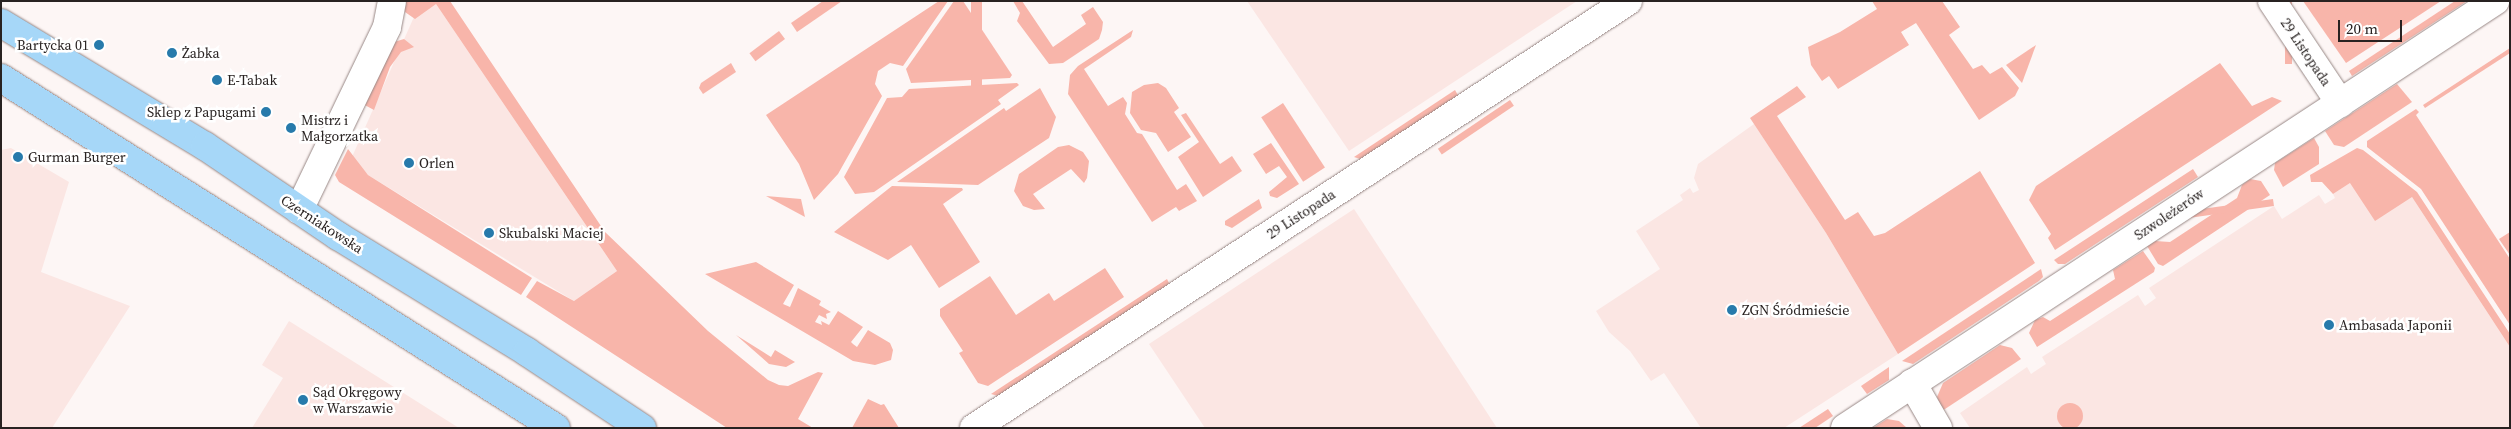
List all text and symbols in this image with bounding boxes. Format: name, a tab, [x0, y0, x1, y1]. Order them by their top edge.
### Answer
scale bar	[2341, 10, 2405, 42]
street label: 29 Listopada	[2277, 15, 2335, 89]
text: 20 m	[2346, 18, 2378, 39]
place label: Bartycka 01	[17, 37, 89, 53]
marker: Bartycka 01	[93, 39, 105, 51]
place label: Żabka	[182, 45, 220, 61]
marker: Żabka	[166, 47, 178, 59]
place label: E-Tabak	[227, 72, 277, 88]
marker: E-Tabak	[211, 74, 223, 86]
place label: Sklep z Papugami	[147, 104, 256, 120]
marker: Sklep z Papugami	[260, 106, 272, 118]
place label: Mistrz i Małgorzatka	[301, 112, 378, 144]
marker: Mistrz i Małgorzatka	[285, 122, 297, 134]
place label: Gurman Burger	[28, 149, 126, 165]
marker: Gurman Burger	[12, 151, 24, 163]
place label: Orlen	[419, 155, 454, 171]
marker: Orlen	[403, 157, 415, 169]
street label: Szwoleżerów	[2131, 185, 2207, 243]
street label: 29 Listopada	[1264, 186, 1338, 242]
street label: Czerniakowska	[278, 191, 366, 257]
place label: Skubalski Maciej	[499, 225, 604, 241]
marker: Skubalski Maciej	[483, 227, 495, 239]
place label: ZGN Śródmieście	[1742, 302, 1849, 318]
marker: ZGN Śródmieście	[1726, 304, 1738, 316]
place label: Ambasada Japonii	[2339, 317, 2452, 333]
marker: Ambasada Japonii	[2323, 319, 2335, 331]
place label: Sąd Okręgowy w Warszawie	[313, 384, 402, 417]
marker: Sąd Okręgowy w Warszawie	[297, 394, 309, 406]

